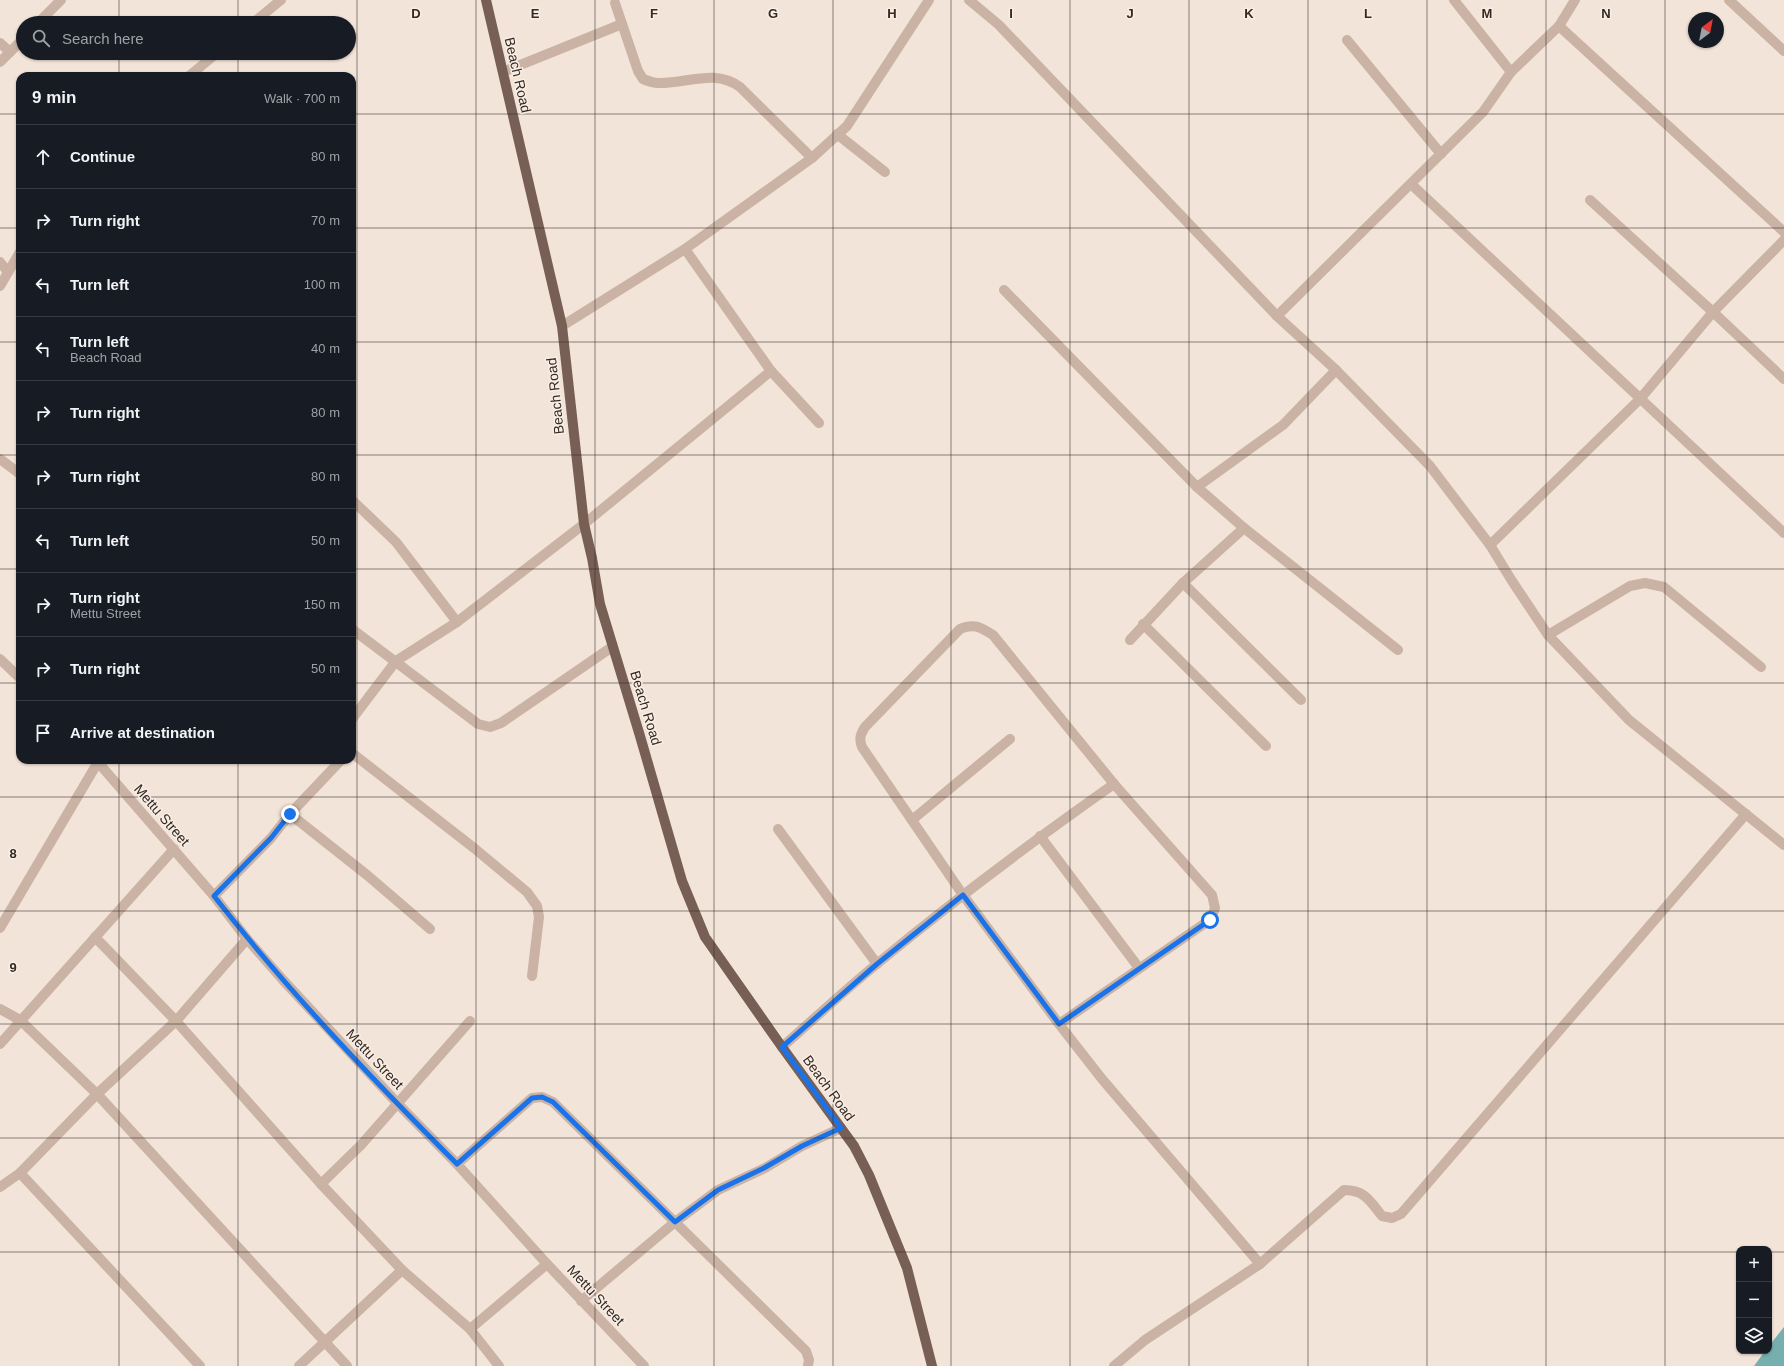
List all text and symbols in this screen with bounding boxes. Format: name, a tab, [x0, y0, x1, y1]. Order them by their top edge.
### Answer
text: D	[411, 6, 421, 21]
text: E	[531, 6, 540, 21]
text: F	[650, 6, 658, 21]
text: G	[768, 6, 778, 21]
text: H	[887, 6, 897, 21]
text: I	[1009, 6, 1013, 21]
text: J	[1126, 6, 1134, 21]
text: K	[1244, 6, 1254, 21]
text: L	[1364, 6, 1372, 21]
text: M	[1482, 6, 1492, 21]
text: N	[1601, 6, 1611, 21]
north arrow	[1688, 12, 1724, 48]
search box	[16, 16, 356, 60]
icon: search	[30, 27, 52, 49]
text: Search here	[62, 30, 144, 47]
street label: Beach Road	[502, 36, 534, 114]
text: 9 min	[32, 88, 76, 107]
text: Walk · 700 m	[264, 91, 340, 106]
icon: ahead	[32, 146, 54, 168]
text: Continue	[70, 148, 135, 165]
text: 80 m	[311, 149, 340, 164]
icon: right	[32, 210, 54, 232]
text: Turn right	[70, 212, 140, 229]
text: 70 m	[311, 213, 340, 228]
icon: left	[32, 274, 54, 296]
text: Turn left	[70, 276, 129, 293]
text: 100 m	[304, 277, 340, 292]
text: Turn left	[70, 333, 129, 350]
icon: left	[32, 338, 54, 360]
text: 40 m	[311, 341, 340, 356]
text: Beach Road	[70, 350, 142, 365]
street label: Beach Road	[543, 357, 567, 435]
icon: right	[32, 402, 54, 424]
text: Turn right	[70, 404, 140, 421]
text: 80 m	[311, 405, 340, 420]
icon: right	[32, 466, 54, 488]
text: Turn right	[70, 468, 140, 485]
text: 80 m	[311, 469, 340, 484]
icon: left	[32, 530, 54, 552]
text: Turn left	[70, 532, 129, 549]
text: 50 m	[311, 533, 340, 548]
text: Turn right	[70, 589, 140, 606]
icon: right	[32, 594, 54, 616]
text: 150 m	[304, 597, 340, 612]
text: Mettu Street	[70, 606, 141, 621]
icon: right	[32, 658, 54, 680]
text: Turn right	[70, 660, 140, 677]
text: 50 m	[311, 661, 340, 676]
street label: Beach Road	[627, 669, 665, 747]
icon: arrive	[32, 722, 54, 744]
text: Arrive at destination	[70, 724, 215, 741]
street label: Mettu Street	[131, 781, 193, 849]
route end	[281, 805, 299, 823]
text: 8	[9, 846, 17, 861]
route start	[1201, 911, 1219, 929]
text: 9	[9, 960, 17, 975]
street label: Mettu Street	[343, 1026, 407, 1092]
street label: Beach Road	[800, 1052, 858, 1124]
map controls	[1736, 1246, 1772, 1354]
button: +	[1736, 1246, 1772, 1282]
street label: Mettu Street	[564, 1262, 628, 1328]
button: −	[1736, 1282, 1772, 1318]
button: layers	[1736, 1318, 1772, 1354]

